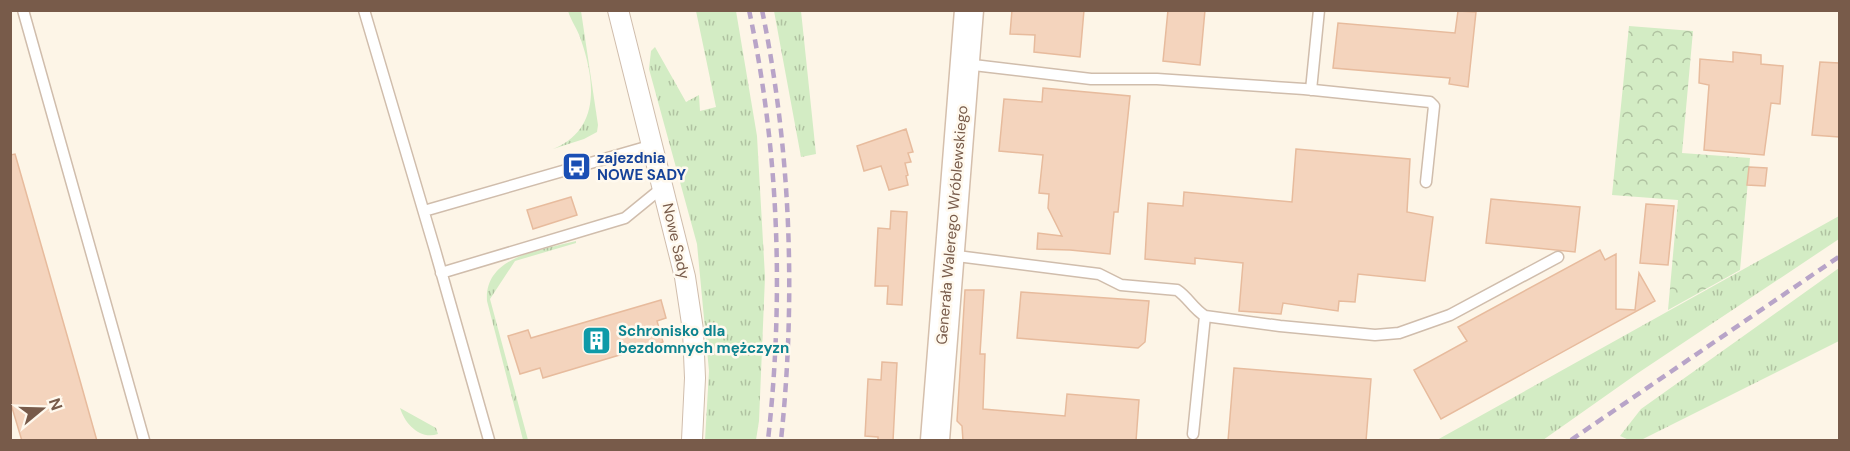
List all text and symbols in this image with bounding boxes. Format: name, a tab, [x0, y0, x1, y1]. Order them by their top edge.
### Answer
street label: Generała Walerego Wróblewskiego	[932, 104, 972, 345]
place label: zajezdnia NOWE SADY	[597, 148, 686, 185]
bus stop icon: zajezdnia NOWE SADY	[560, 151, 592, 183]
street label: Nowe Sady	[658, 201, 695, 282]
place label: Schronisko dla bezdomnych mężczyzn	[618, 321, 789, 358]
building icon: Schronisko dla bezdomnych mężczyzn	[581, 324, 613, 356]
north arrow	[12, 379, 72, 439]
text: N	[44, 395, 68, 413]

